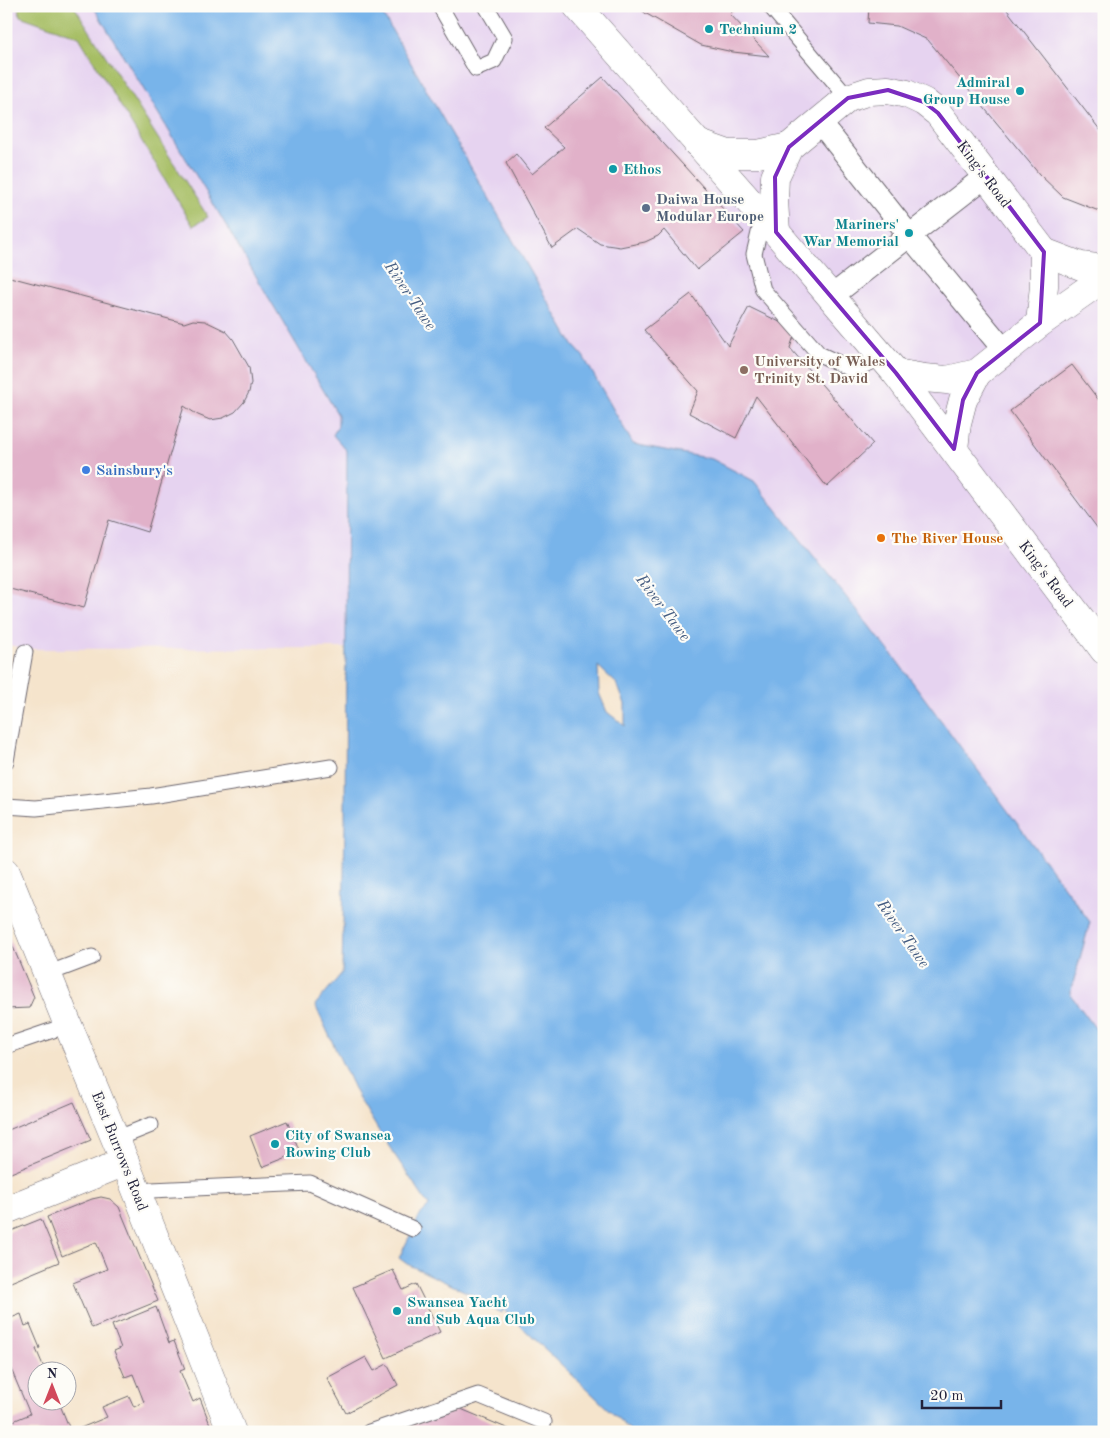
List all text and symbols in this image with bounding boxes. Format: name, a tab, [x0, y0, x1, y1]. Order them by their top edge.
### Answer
marker: Technium 2	[703, 23, 715, 35]
place label: Technium 2	[719, 23, 797, 38]
place label: Admiral Group House	[923, 76, 1010, 108]
marker: Admiral Group House	[1014, 85, 1026, 97]
street label: King's Road	[953, 139, 1013, 211]
marker: Ethos	[607, 163, 619, 175]
place label: Ethos	[623, 163, 661, 178]
place label: Daiwa House Modular Europe	[656, 193, 764, 225]
marker: Daiwa House Modular Europe	[640, 202, 652, 214]
place label: Mariners' War Memorial	[803, 218, 899, 250]
marker: Mariners' War Memorial	[903, 227, 915, 239]
water label: River Tawe	[380, 258, 438, 334]
place label: University of Wales Trinity St. David	[754, 355, 885, 387]
marker: University of Wales Trinity St. David	[738, 364, 750, 376]
marker: Sainsbury's	[80, 464, 92, 476]
place label: Sainsbury's	[96, 464, 173, 479]
marker: The River House	[875, 532, 887, 544]
place label: The River House	[891, 532, 1003, 547]
street label: King's Road	[1015, 539, 1075, 611]
water label: River Tawe	[632, 571, 693, 645]
water label: River Tawe	[873, 896, 932, 971]
street label: East Burrows Road	[88, 1090, 149, 1214]
place label: City of Swansea Rowing Club	[285, 1129, 392, 1161]
marker: City of Swansea Rowing Club	[269, 1138, 281, 1150]
place label: Swansea Yacht and Sub Aqua Club	[407, 1296, 535, 1328]
marker: Swansea Yacht and Sub Aqua Club	[391, 1305, 403, 1317]
north arrow	[28, 1360, 78, 1410]
text: N	[47, 1367, 58, 1381]
scale bar	[922, 1378, 1001, 1410]
text: 20 m	[930, 1389, 964, 1404]

